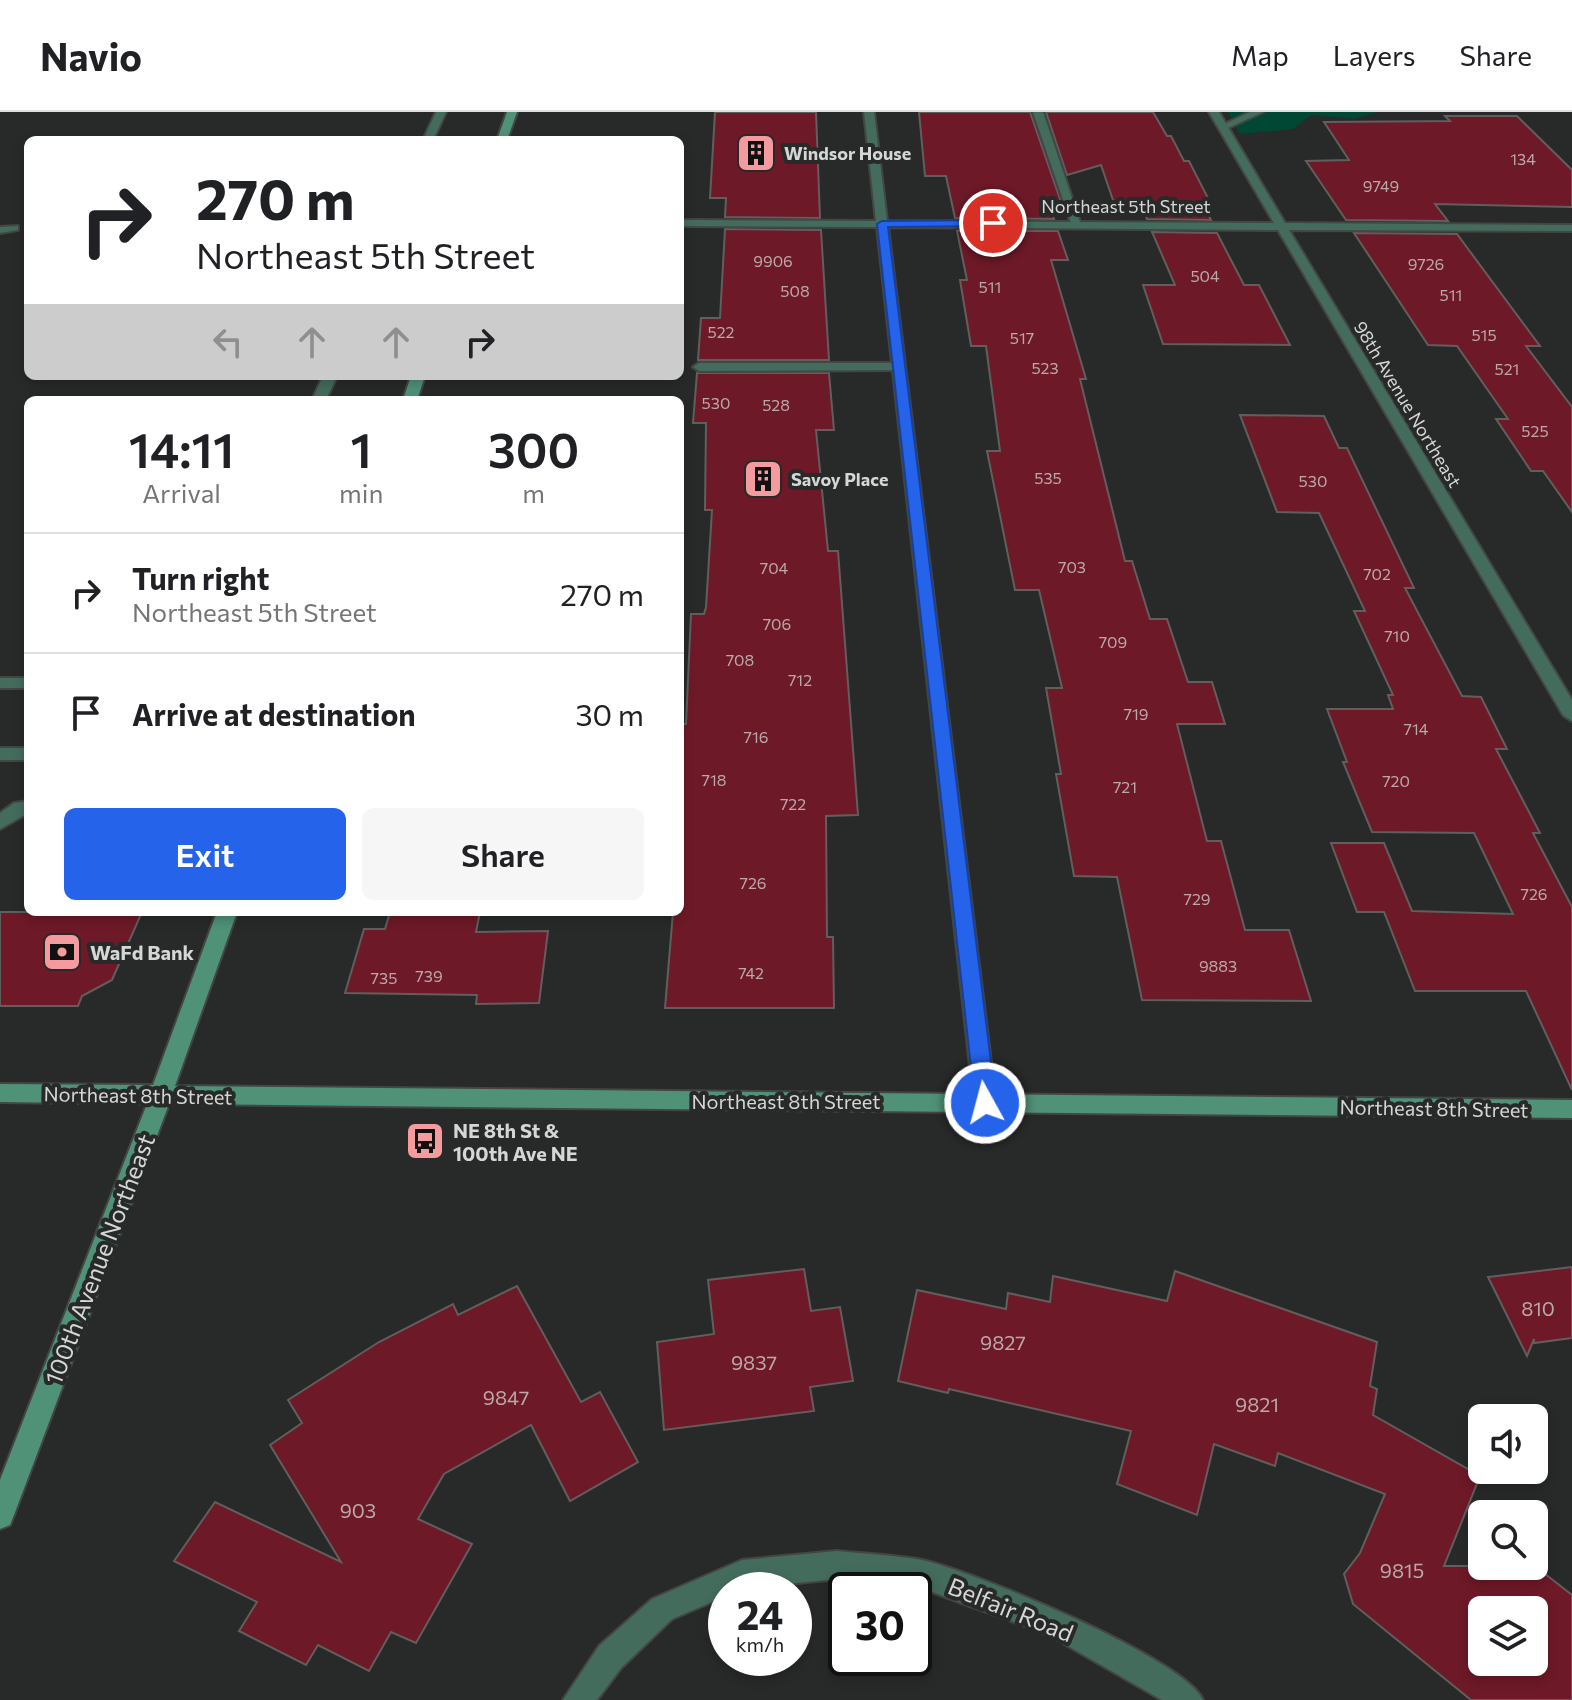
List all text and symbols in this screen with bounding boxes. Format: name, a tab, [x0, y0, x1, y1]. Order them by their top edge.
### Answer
text: Navio	[40, 32, 142, 79]
text: Map	[1231, 38, 1289, 72]
text: Layers	[1333, 38, 1415, 72]
text: Share	[1459, 38, 1532, 72]
building icon: Windsor House	[735, 132, 777, 174]
place label: Windsor House	[784, 142, 911, 164]
house number: 134	[1510, 149, 1536, 168]
text: 270 m	[196, 163, 355, 232]
icon: right	[64, 168, 168, 272]
house number: 9749	[1363, 176, 1399, 195]
pin	[959, 189, 1027, 257]
street label: Northeast 5th Street	[1041, 195, 1211, 217]
icon: arrive	[971, 201, 1015, 245]
text: Northeast 5th Street	[196, 232, 535, 276]
house number: 9906	[753, 251, 793, 270]
house number: 9726	[1408, 254, 1444, 273]
house number: 504	[1190, 266, 1220, 285]
house number: 511	[979, 277, 1001, 296]
house number: 508	[780, 281, 810, 300]
house number: 511	[1440, 285, 1462, 304]
street label: 98th Avenue Northeast	[1350, 317, 1466, 491]
icon: left	[206, 320, 250, 364]
icon: ahead	[290, 320, 334, 364]
icon: ahead	[374, 320, 418, 364]
icon: right	[458, 320, 502, 364]
house number: 522	[708, 322, 735, 341]
house number: 515	[1471, 325, 1497, 344]
house number: 517	[1010, 328, 1034, 347]
house number: 523	[1031, 358, 1059, 377]
house number: 521	[1495, 359, 1519, 378]
house number: 530	[702, 393, 730, 412]
house number: 528	[762, 395, 790, 414]
text: 14:11	[129, 419, 234, 478]
text: 1	[350, 419, 372, 478]
text: 300	[488, 419, 579, 478]
house number: 525	[1521, 421, 1549, 440]
building icon: Savoy Place	[742, 458, 784, 500]
place label: Savoy Place	[791, 468, 888, 490]
house number: 535	[1034, 468, 1062, 487]
house number: 530	[1299, 471, 1327, 490]
text: Arrival	[142, 477, 221, 508]
text: min	[339, 477, 383, 508]
text: m	[522, 477, 545, 508]
house number: 703	[1058, 557, 1086, 576]
house number: 704	[760, 558, 789, 577]
text: Turn right	[132, 559, 269, 596]
house number: 702	[1363, 564, 1391, 583]
icon: right	[64, 571, 108, 615]
text: 270 m	[560, 575, 644, 612]
text: Northeast 5th Street	[132, 596, 377, 627]
house number: 706	[763, 614, 791, 633]
house number: 710	[1384, 626, 1410, 645]
house number: 709	[1099, 632, 1127, 651]
house number: 708	[726, 650, 754, 669]
house number: 712	[788, 670, 812, 689]
icon: arrive	[64, 691, 108, 735]
text: Arrive at destination	[132, 695, 416, 732]
text: 30 m	[575, 695, 644, 732]
house number: 719	[1124, 704, 1149, 723]
house number: 714	[1404, 719, 1429, 738]
house number: 716	[744, 727, 769, 746]
house number: 718	[702, 770, 727, 789]
house number: 720	[1382, 771, 1410, 790]
house number: 721	[1113, 777, 1137, 796]
house number: 722	[780, 794, 806, 813]
button: Exit	[64, 808, 346, 900]
button: Share	[362, 808, 644, 900]
house number: 726	[740, 873, 767, 892]
house number: 726	[1521, 884, 1548, 903]
house number: 729	[1184, 889, 1211, 908]
bank icon: WaFd Bank	[41, 931, 83, 973]
place label: WaFd Bank	[90, 940, 195, 964]
house number: 9883	[1199, 956, 1237, 975]
house number: 742	[738, 963, 764, 982]
house number: 739	[415, 966, 443, 985]
house number: 735	[371, 968, 397, 987]
position arrow	[943, 1061, 1027, 1145]
street label: Northeast 8th Street	[43, 1081, 233, 1109]
street label: Northeast 8th Street	[692, 1089, 880, 1113]
street label: Northeast 8th Street	[1339, 1094, 1529, 1122]
place label: NE 8th St & 100th Ave NE	[453, 1118, 578, 1165]
bus stop icon: NE 8th St & 100th Ave NE	[404, 1120, 446, 1162]
street label: 100th Avenue Northeast	[38, 1130, 160, 1388]
house number: 810	[1521, 1296, 1555, 1320]
house number: 9827	[980, 1330, 1026, 1354]
house number: 9837	[731, 1350, 777, 1374]
house number: 9847	[483, 1385, 529, 1409]
house number: 9821	[1235, 1392, 1279, 1416]
map controls	[1468, 1404, 1548, 1676]
button: sound	[1468, 1404, 1548, 1484]
house number: 903	[340, 1498, 376, 1522]
button: search	[1468, 1500, 1548, 1580]
house number: 9815	[1380, 1558, 1424, 1582]
street label: Belfair Road	[944, 1571, 1078, 1647]
speed limit sign: 30	[828, 1572, 932, 1676]
text: 24	[737, 1589, 783, 1638]
button: layers	[1468, 1596, 1548, 1676]
text: km/h	[736, 1632, 784, 1656]

